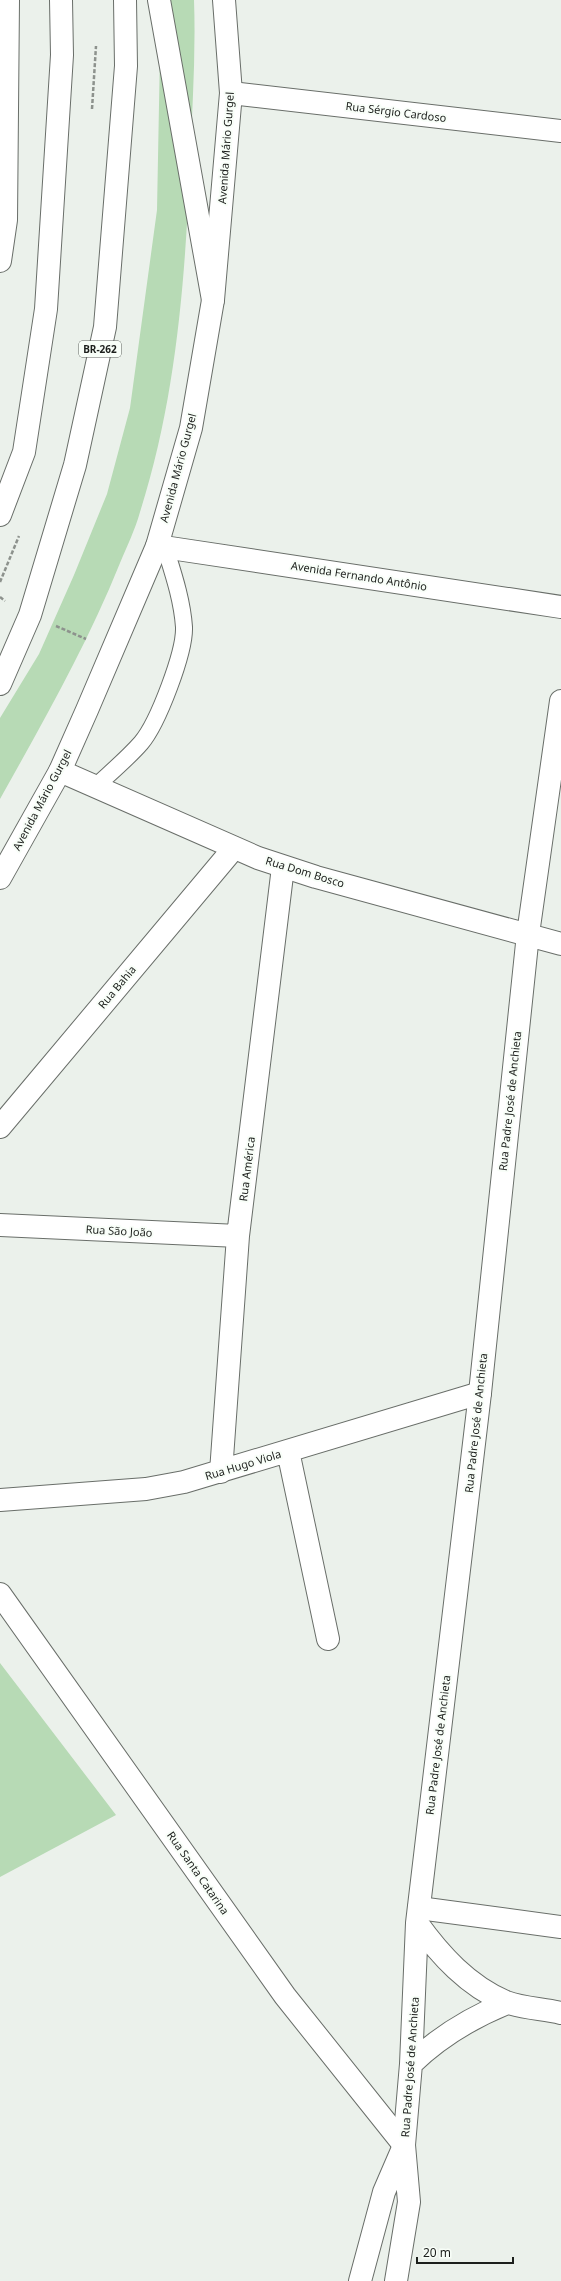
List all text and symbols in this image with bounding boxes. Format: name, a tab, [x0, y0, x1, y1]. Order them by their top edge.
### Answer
street label: Avenida Mário Gurgel	[214, 91, 237, 205]
street label: Rua Sérgio Cardoso	[345, 98, 448, 125]
road number: BR-262	[79, 341, 121, 357]
street label: Avenida Mário Gurgel	[156, 412, 199, 524]
street label: Avenida Fernando Antônio	[290, 557, 428, 594]
street label: Avenida Mário Gurgel	[9, 747, 75, 853]
street label: Rua Dom Bosco	[264, 852, 347, 891]
street label: Rua Bahia	[94, 962, 139, 1011]
street label: Rua Padre José de Anchieta	[495, 1030, 524, 1172]
street label: Rua América	[235, 1136, 258, 1202]
street label: Rua São João	[85, 1221, 153, 1240]
street label: Rua Padre José de Anchieta	[461, 1352, 490, 1494]
street label: Rua Hugo Viola	[203, 1446, 283, 1483]
street label: Rua Padre José de Anchieta	[421, 1674, 454, 1816]
street label: Rua Santa Catarina	[164, 1828, 233, 1917]
street label: Rua Padre José de Anchieta	[397, 1996, 422, 2138]
scale bar	[417, 2239, 513, 2265]
text: 20 m	[423, 2244, 451, 2261]

